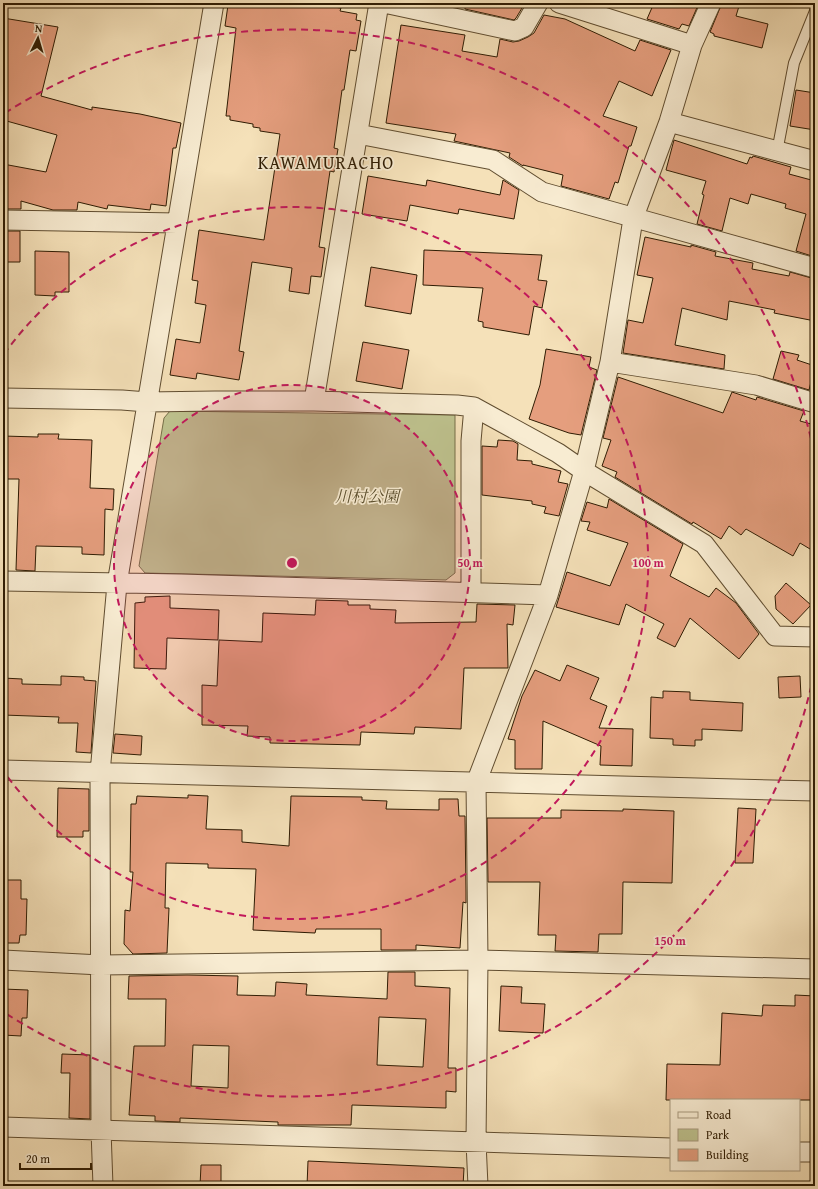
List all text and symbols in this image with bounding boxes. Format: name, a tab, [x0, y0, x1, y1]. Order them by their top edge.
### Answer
north arrow	[18, 18, 58, 58]
text: N	[35, 20, 44, 36]
district label: KAWAMURACHO	[258, 149, 394, 176]
park label: 川村公園	[335, 484, 402, 508]
text: 50 m	[457, 554, 483, 571]
text: 100 m	[632, 554, 665, 571]
centre of rings	[285, 556, 299, 570]
text: 150 m	[654, 932, 687, 949]
legend	[670, 1099, 800, 1171]
text: Road	[706, 1106, 732, 1123]
text: Park	[706, 1126, 730, 1143]
scale bar	[20, 1145, 91, 1171]
text: Building	[706, 1146, 749, 1163]
text: 20 m	[26, 1150, 50, 1167]

